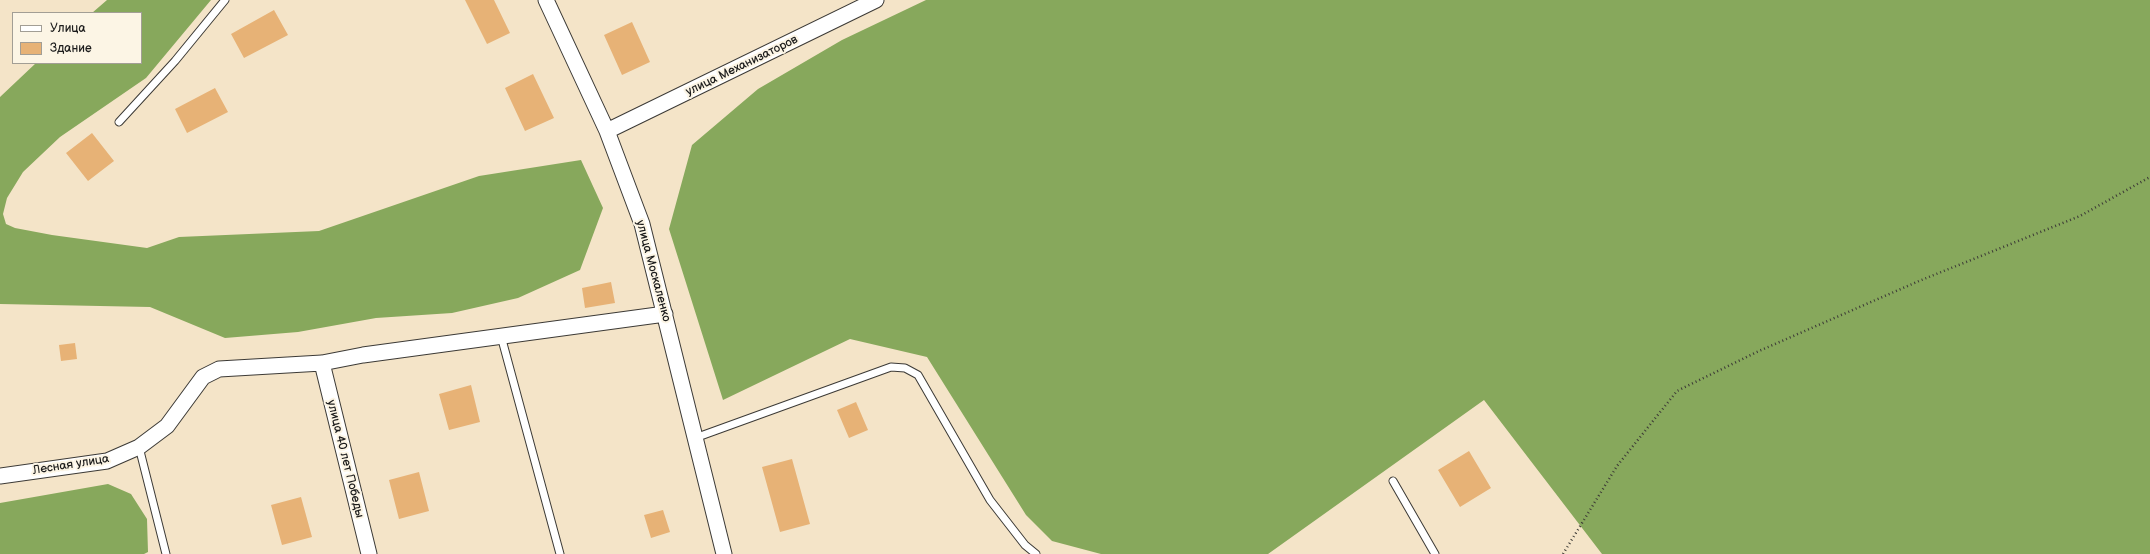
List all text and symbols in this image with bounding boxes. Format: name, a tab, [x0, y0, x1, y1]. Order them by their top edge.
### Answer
legend	[12, 12, 142, 64]
text: Улица	[50, 21, 86, 36]
street label: улица Механизаторов	[684, 33, 800, 99]
text: Здание	[50, 41, 92, 56]
street label: улица Москаленко	[633, 219, 673, 323]
street label: улица 40 лет Победы	[323, 399, 367, 519]
street label: Лесная улица	[32, 452, 110, 478]

